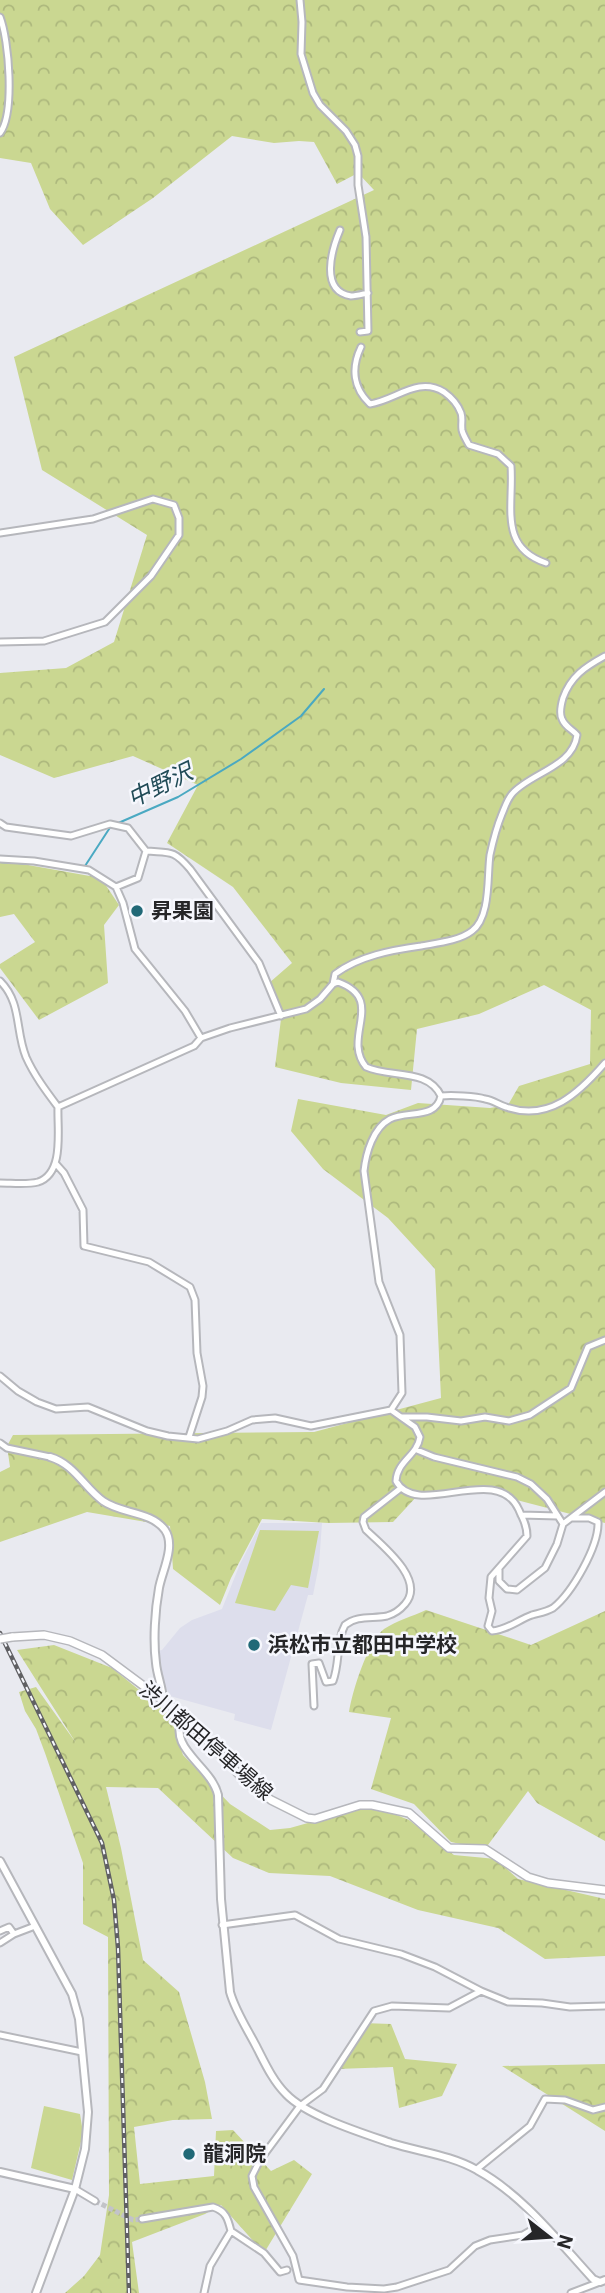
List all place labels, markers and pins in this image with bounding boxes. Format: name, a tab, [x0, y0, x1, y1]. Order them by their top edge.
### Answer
place label: 昇果園	[151, 899, 214, 923]
marker: 昇果園	[129, 903, 145, 919]
place label: 浜松市立都田中学校	[268, 1633, 457, 1657]
marker: 浜松市立都田中学校	[246, 1637, 262, 1653]
place label: 龍洞院	[203, 2142, 266, 2166]
marker: 龍洞院	[181, 2146, 197, 2162]

